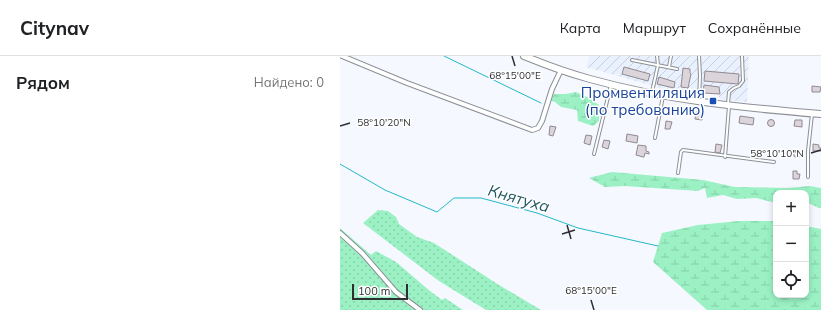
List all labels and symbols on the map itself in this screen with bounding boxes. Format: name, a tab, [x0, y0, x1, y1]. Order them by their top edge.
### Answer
text: 68°15'00"E	[489, 69, 541, 82]
place label: Промвентиляция (по требованию)	[581, 83, 705, 119]
marker: Промвентиляция (по требованию)	[708, 96, 718, 106]
text: 58°10'20"N	[357, 116, 411, 129]
text: 58°10'10"N	[750, 147, 804, 160]
water label: Княтуха	[486, 180, 552, 216]
scale bar	[352, 282, 408, 301]
text: 68°15'00"E	[565, 284, 617, 297]

